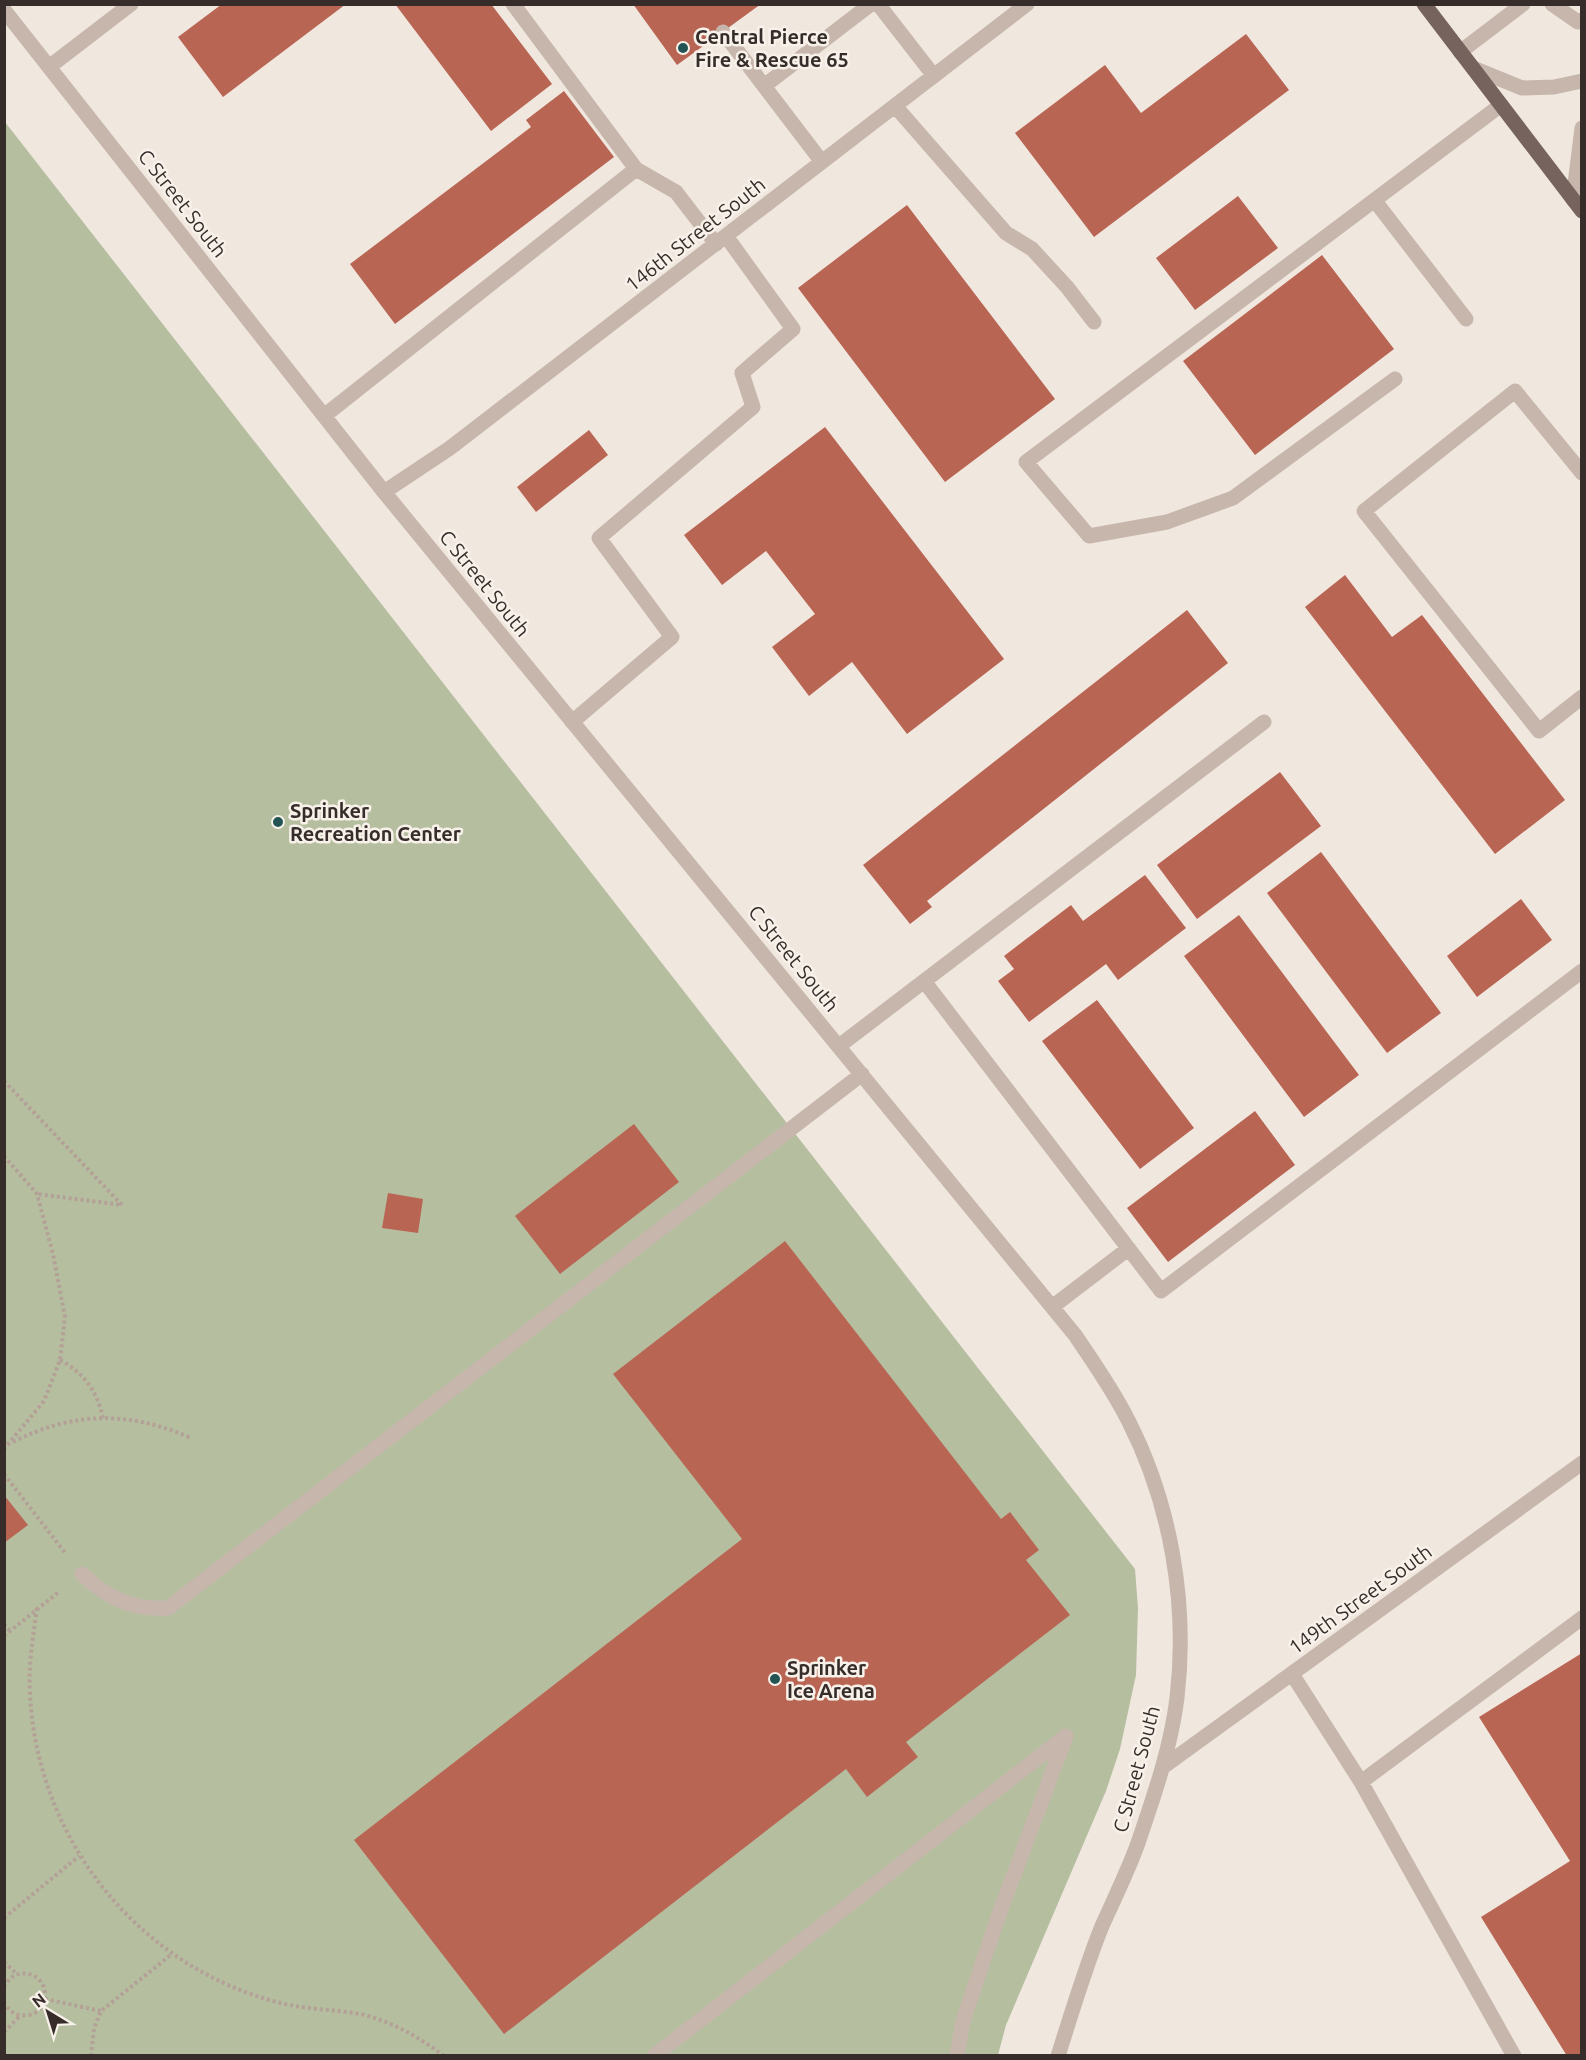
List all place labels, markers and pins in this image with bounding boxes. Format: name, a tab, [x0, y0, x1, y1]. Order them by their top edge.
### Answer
place label: Central Pierce Fire & Rescue 65	[695, 25, 849, 71]
marker: Central Pierce Fire & Rescue 65	[676, 41, 690, 55]
place label: Sprinker Recreation Center	[290, 799, 462, 845]
marker: Sprinker Recreation Center	[271, 815, 285, 829]
place label: Sprinker Ice Arena	[787, 1656, 875, 1702]
marker: Sprinker Ice Arena	[768, 1672, 782, 1686]

